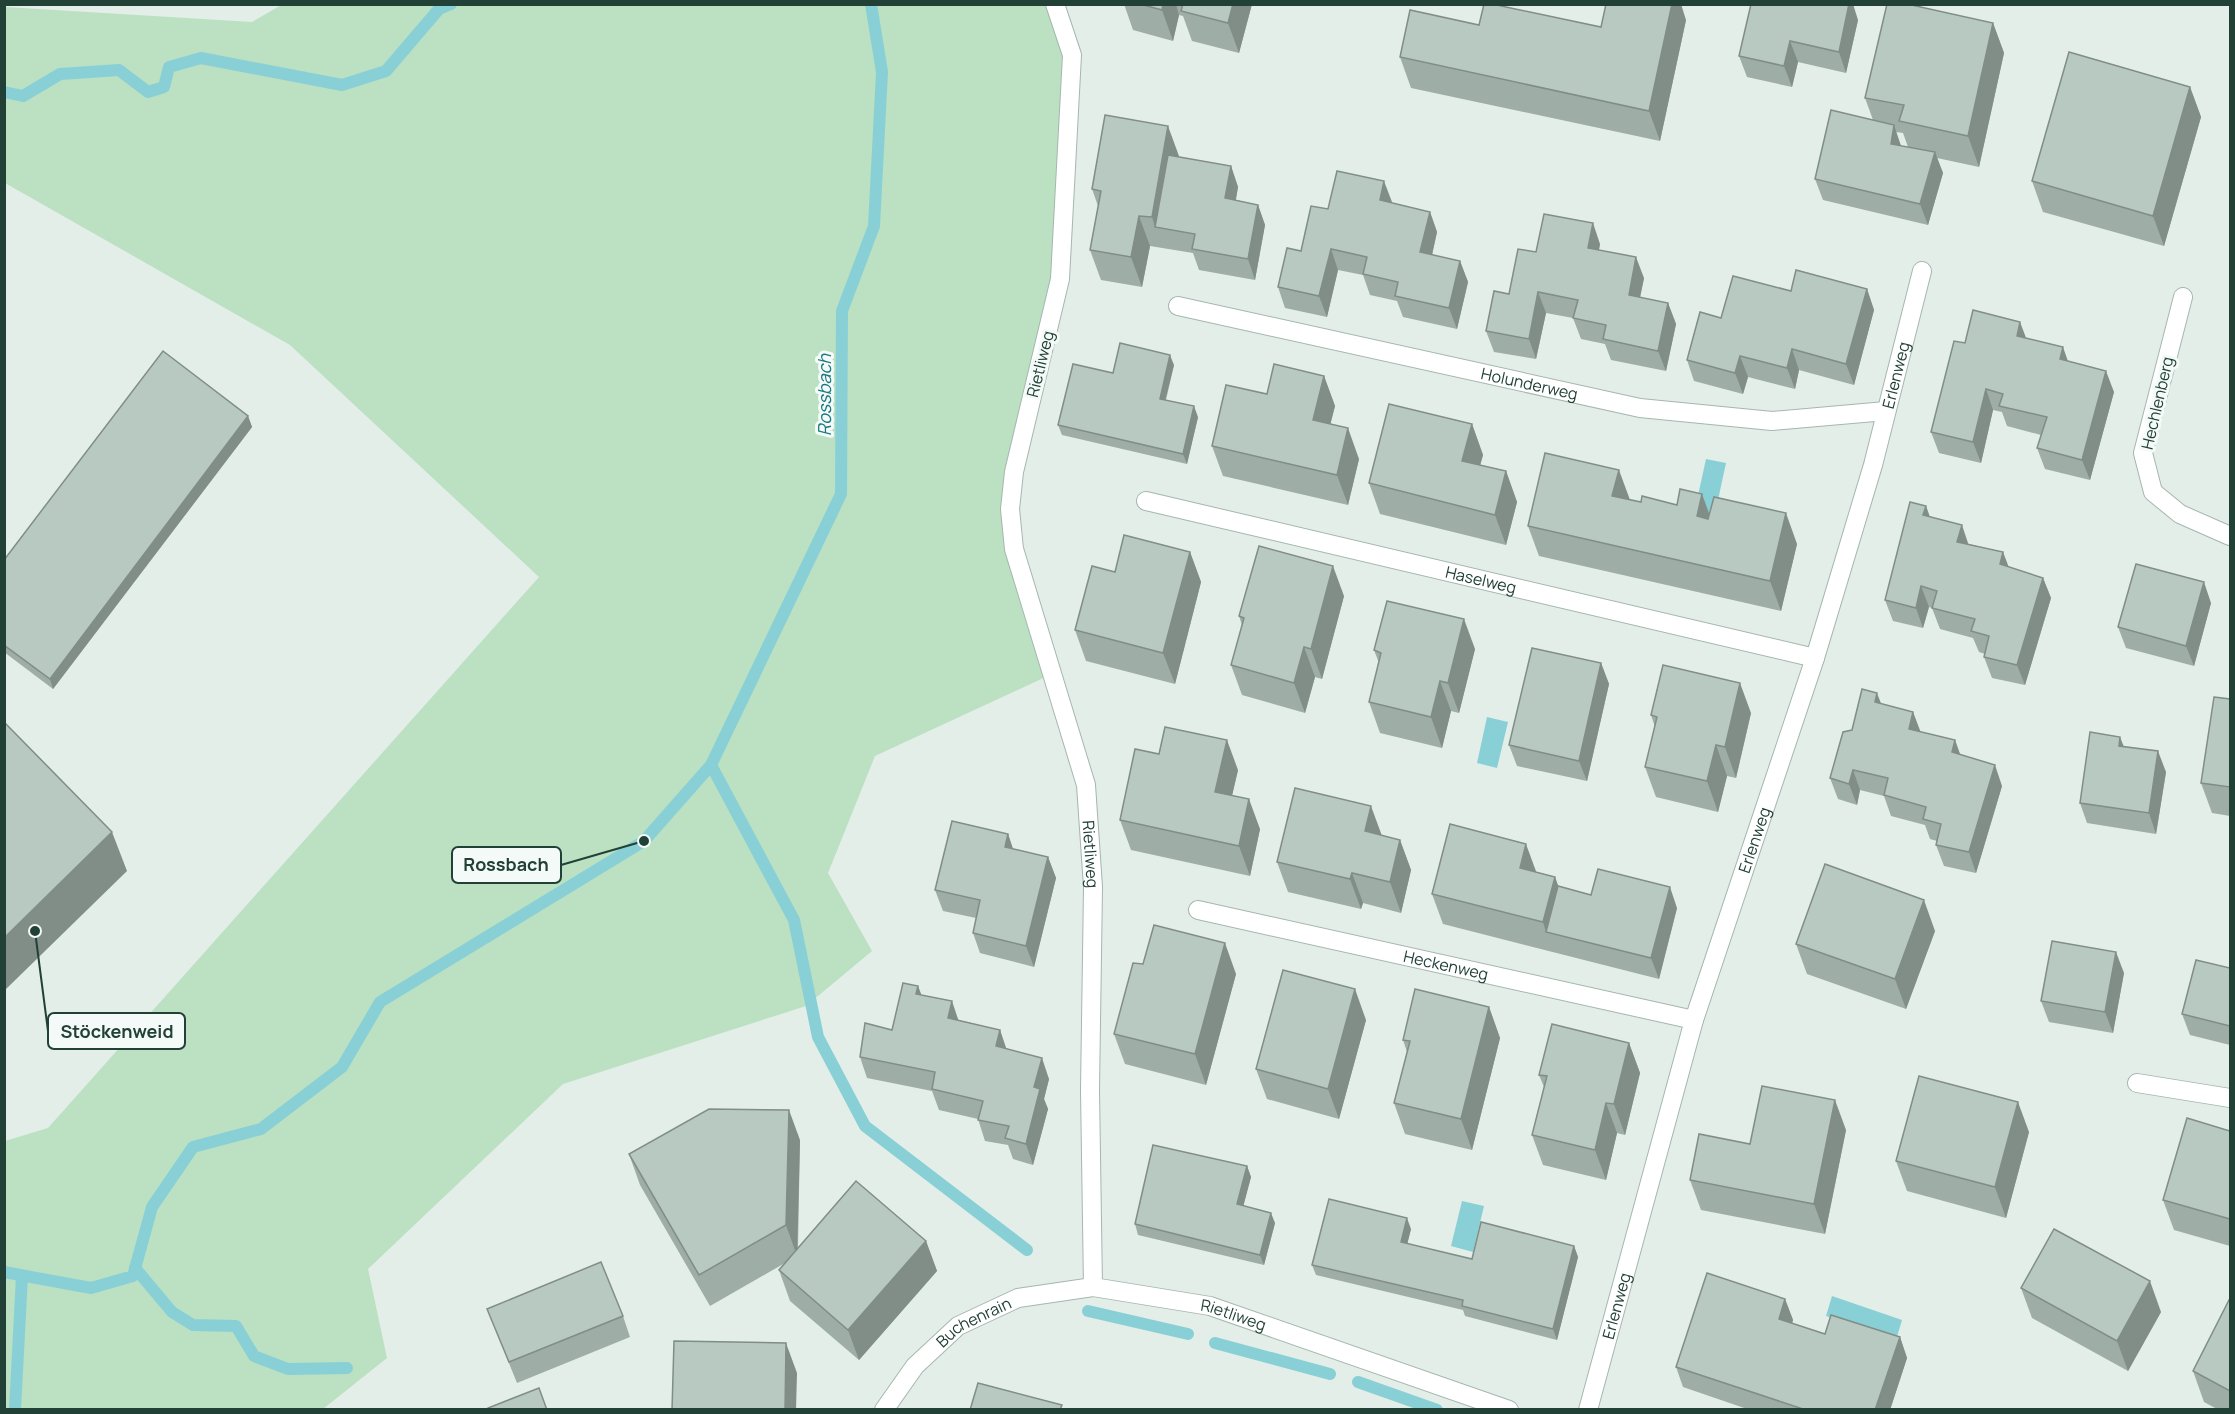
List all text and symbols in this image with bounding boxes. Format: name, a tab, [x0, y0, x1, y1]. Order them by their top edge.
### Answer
street label: Rietliweg	[1021, 328, 1059, 400]
street label: Erlenweg	[1877, 339, 1915, 411]
water label: Rossbach	[812, 353, 836, 436]
street label: Hechlenberg	[2136, 354, 2178, 452]
street label: Holunderweg	[1479, 362, 1580, 405]
street label: Haselweg	[1443, 561, 1519, 599]
street label: Erlenweg	[1733, 804, 1775, 876]
street label: Rietliweg	[1077, 820, 1104, 889]
callout: Rossbach	[452, 847, 561, 883]
text: Rossbach	[463, 852, 549, 876]
street label: Heckenweg	[1401, 945, 1491, 985]
callout: Stöckenweid	[48, 1013, 185, 1049]
text: Stöckenweid	[60, 1019, 174, 1043]
street label: Erlenweg	[1597, 1270, 1636, 1342]
street label: Buchenrain	[931, 1292, 1015, 1352]
street label: Rietliweg	[1199, 1294, 1269, 1336]

